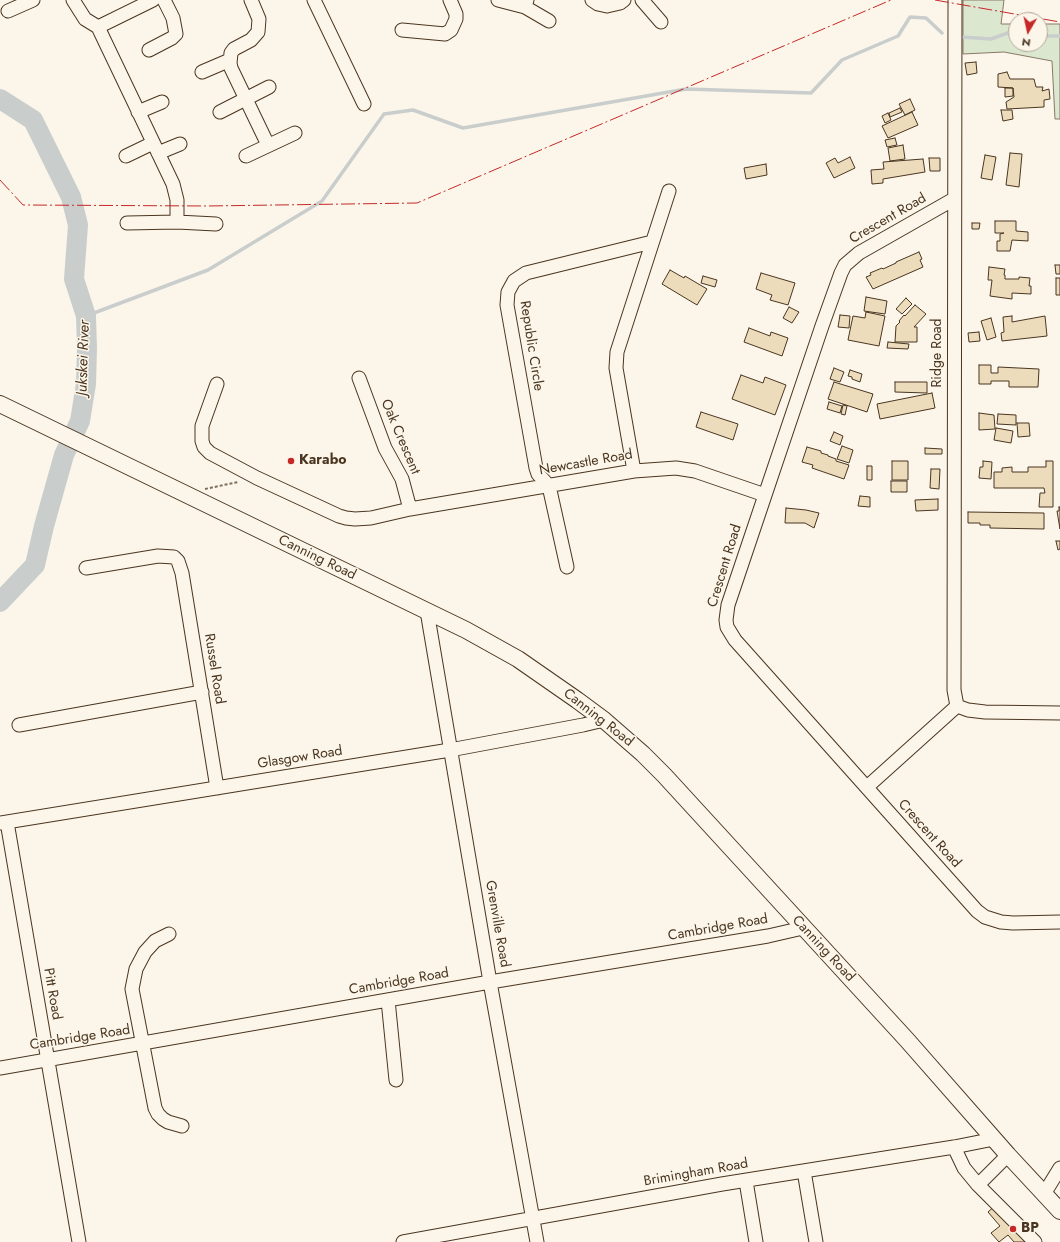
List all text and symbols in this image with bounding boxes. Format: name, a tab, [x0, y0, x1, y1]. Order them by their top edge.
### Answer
north arrow	[1008, 12, 1048, 52]
text: N	[1021, 34, 1032, 51]
street label: Crescent Road	[847, 190, 929, 248]
street label: Republic Circle	[516, 300, 546, 392]
street label: Ridge Road	[930, 318, 946, 388]
water label: Jukskei River	[74, 320, 94, 396]
street label: Oak Crescent	[377, 397, 423, 477]
street label: Newcastle Road	[538, 447, 634, 479]
place label: Karabo	[299, 453, 347, 469]
marker: Karabo	[286, 456, 296, 466]
street label: Crescent Road	[704, 522, 746, 610]
street label: Canning Road	[275, 532, 359, 584]
street label: Russel Road	[200, 632, 228, 706]
street label: Canning Road	[560, 685, 636, 751]
street label: Glasgow Road	[256, 743, 344, 773]
street label: Crescent Road	[894, 796, 964, 872]
street label: Grenville Road	[481, 879, 513, 969]
street label: Cambridge Road	[667, 911, 769, 945]
street label: Canning Road	[788, 912, 858, 986]
street label: Cambridge Road	[348, 965, 450, 999]
street label: Pitt Road	[39, 967, 65, 1021]
street label: Cambridge Road	[29, 1022, 131, 1054]
street label: Brimingham Road	[643, 1156, 749, 1190]
place label: BP	[1021, 1221, 1039, 1237]
marker: BP	[1008, 1224, 1018, 1234]

